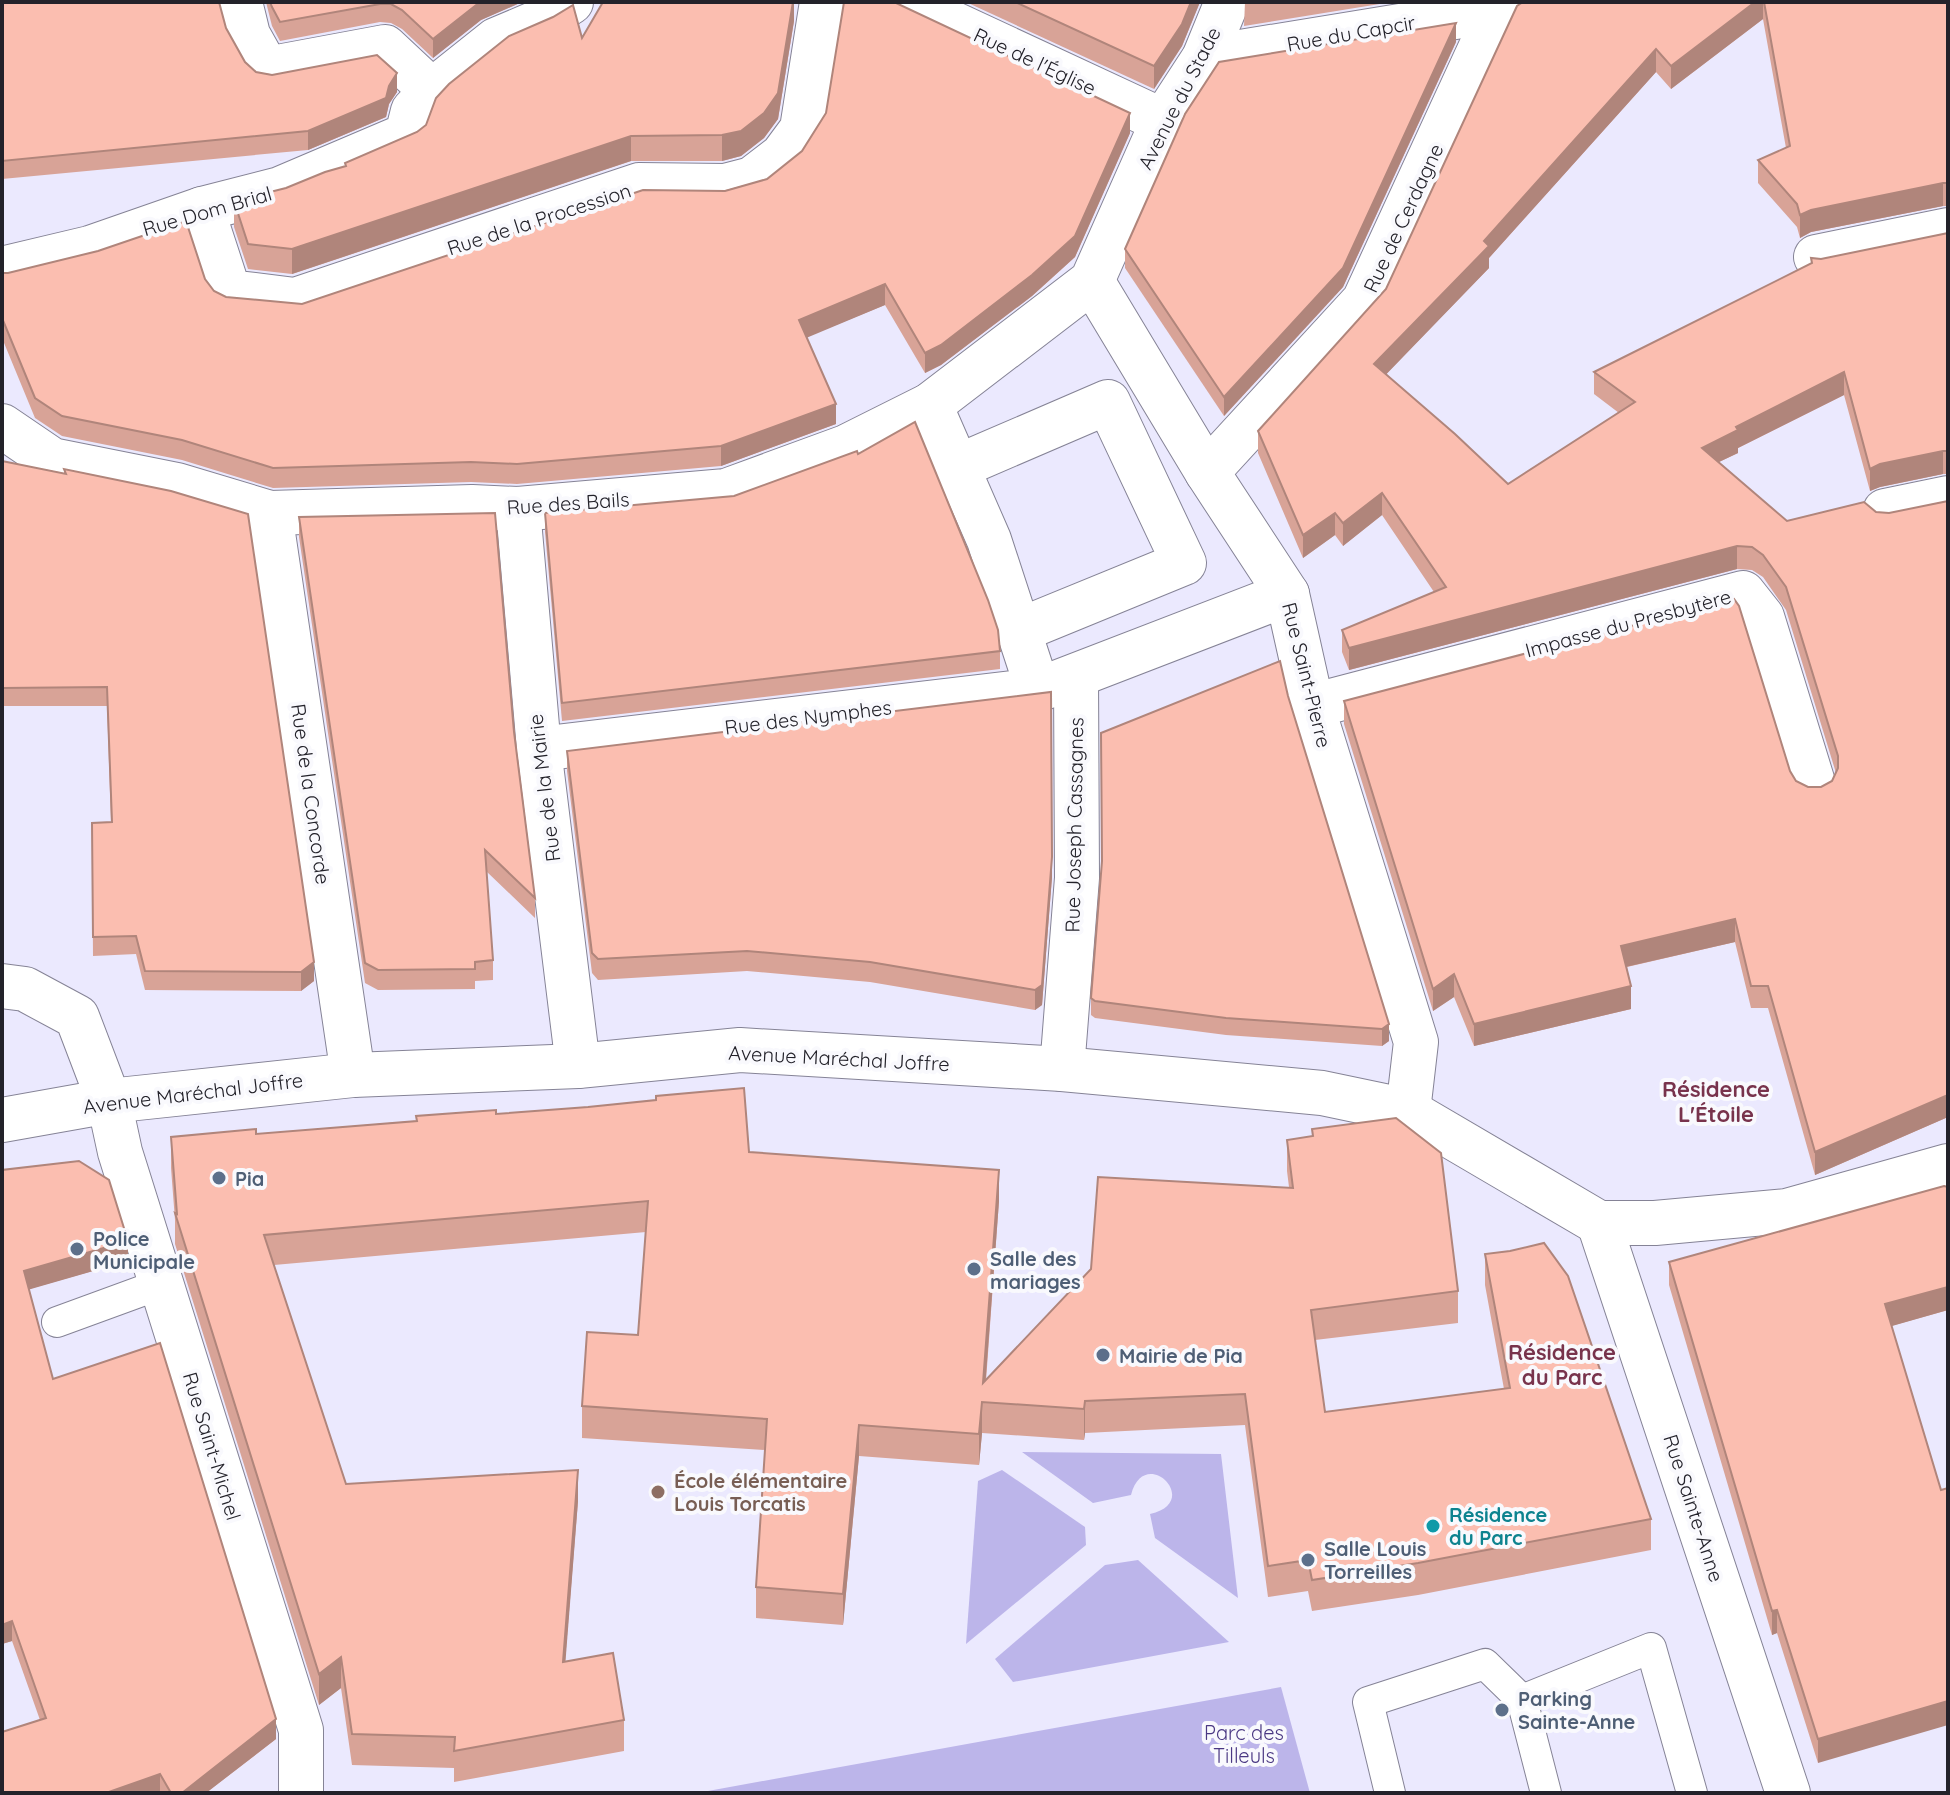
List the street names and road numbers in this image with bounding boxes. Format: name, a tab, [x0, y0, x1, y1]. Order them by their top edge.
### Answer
street label: Rue du Capcir	[1285, 9, 1418, 57]
street label: Rue de l'Église	[970, 22, 1100, 100]
street label: Avenue du Stade	[1132, 23, 1226, 173]
street label: Rue de Cerdagne	[1358, 140, 1448, 296]
street label: Rue de la Procession	[444, 177, 634, 261]
street label: Rue Dom Brial	[139, 181, 275, 241]
street label: Rue des Bails	[506, 486, 630, 520]
street label: Impasse du Presbytère	[1522, 583, 1734, 663]
street label: Rue Saint-Pierre	[1277, 600, 1337, 750]
street label: Rue des Nymphes	[723, 694, 893, 740]
street label: Rue de la Concorde	[286, 702, 336, 886]
street label: Rue de la Mairie	[523, 713, 565, 863]
street label: Rue Joseph Cassagnes	[1060, 717, 1088, 933]
street label: Avenue Maréchal Joffre	[728, 1040, 950, 1076]
street label: Avenue Maréchal Joffre	[82, 1067, 304, 1119]
street label: Rue Saint-Michel	[178, 1369, 246, 1523]
street label: Rue Sainte-Anne	[1658, 1431, 1730, 1585]

